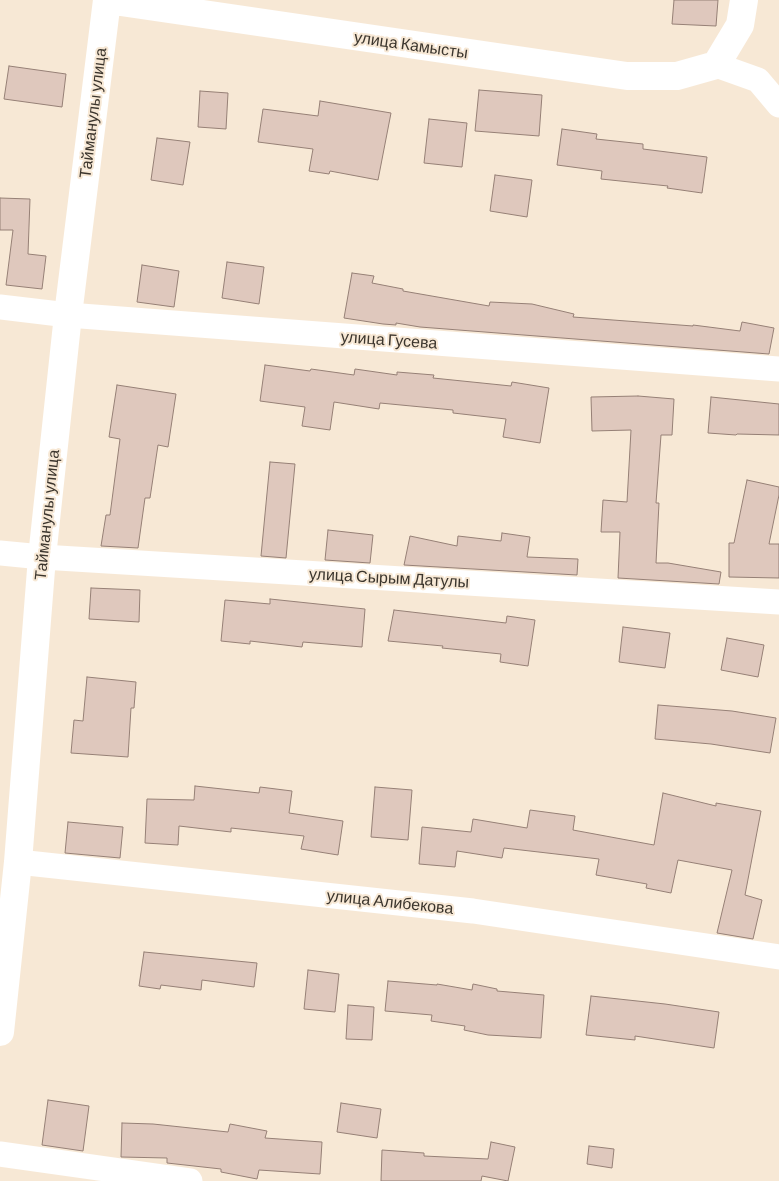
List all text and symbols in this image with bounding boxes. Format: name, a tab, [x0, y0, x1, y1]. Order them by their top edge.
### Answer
street label: улица Камысты	[353, 28, 469, 62]
street label: Тайманулы улица	[75, 47, 111, 179]
street label: улица Гусева	[340, 327, 438, 353]
street label: Тайманулы улица	[31, 449, 63, 581]
street label: улица Сырым Датулы	[309, 564, 469, 592]
street label: улица Алибекова	[326, 886, 454, 918]

